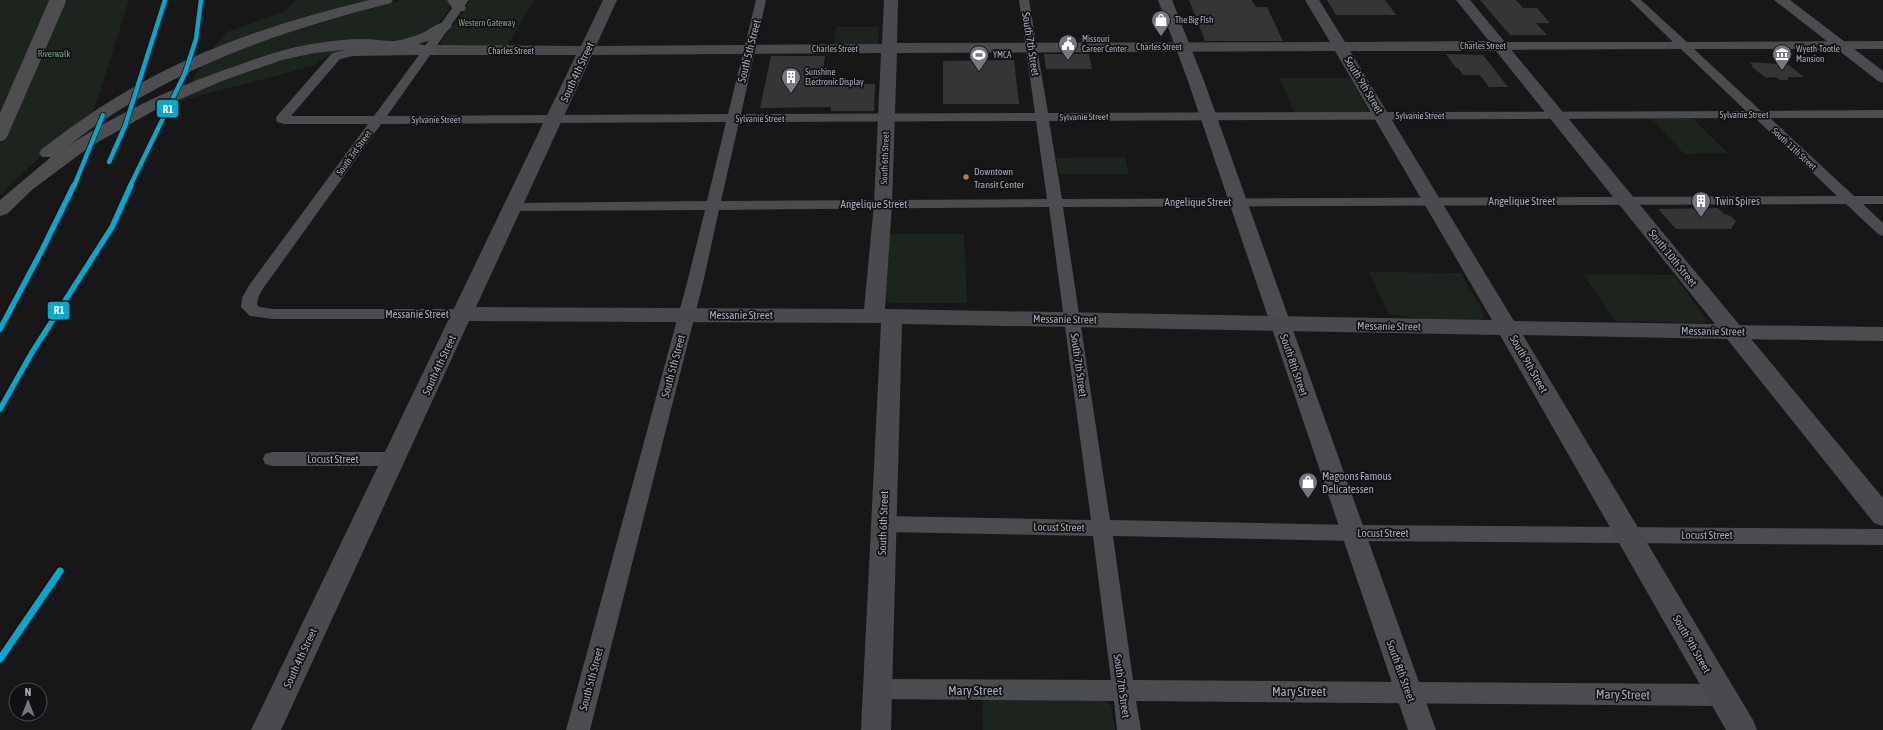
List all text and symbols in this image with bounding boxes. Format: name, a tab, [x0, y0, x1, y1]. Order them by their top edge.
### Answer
shop icon: The Big FIsh	[1150, 9, 1172, 37]
street label: South 7th Street	[1020, 11, 1042, 77]
place label: The Big FIsh	[1175, 15, 1213, 25]
park label: Western Gateway	[459, 18, 516, 28]
street label: South 5th Street	[735, 18, 763, 84]
public building icon: Missouri Career Center	[1057, 33, 1079, 61]
place label: Missouri Career Center	[1082, 34, 1127, 54]
street label: South 4th Street	[558, 40, 596, 104]
street label: Charles Street	[1460, 41, 1506, 51]
street label: Charles Street	[1136, 42, 1182, 52]
museum icon: Wyeth-Tootle Mansion	[1771, 43, 1793, 71]
street label: Charles Street	[812, 44, 858, 54]
sports icon: YMCA	[968, 44, 990, 72]
place label: Wyeth-Tootle Mansion	[1796, 44, 1840, 64]
street label: Charles Street	[488, 46, 534, 56]
park label: Riverwalk	[38, 49, 70, 59]
place label: YMCA	[993, 50, 1012, 60]
street label: South 9th Street	[1342, 54, 1386, 116]
building icon: Sunshine Electronic Display	[780, 66, 802, 94]
place label: Sunshine Electronic Display	[805, 67, 864, 87]
line badge: R1	[156, 99, 179, 118]
text: R1	[163, 103, 173, 115]
street label: Sylvanie Street	[1720, 110, 1769, 120]
street label: Sylvanie Street	[1396, 111, 1445, 121]
street label: Sylvanie Street	[1059, 112, 1109, 122]
street label: Sylvanie Street	[736, 114, 785, 124]
street label: Sylvanie Street	[412, 115, 461, 125]
street label: South 11th Street	[1770, 126, 1819, 172]
street label: South 3rd Street	[334, 128, 374, 177]
street label: South 6th Street	[879, 131, 891, 185]
place label: Downtown Transit Center	[974, 166, 1025, 190]
marker: Downtown Transit Center	[961, 172, 971, 182]
building icon: Twin Spires	[1690, 190, 1712, 218]
street label: Angelique Street	[1489, 195, 1555, 207]
place label: Twin Spires	[1715, 195, 1760, 207]
street label: Angelique Street	[1165, 196, 1231, 208]
street label: Angelique Street	[841, 198, 907, 210]
street label: South 10th Street	[1646, 227, 1700, 289]
line badge: R1	[47, 301, 70, 320]
text: R1	[54, 304, 64, 316]
street label: Messanie Street	[385, 308, 449, 320]
street label: Messanie Street	[709, 309, 773, 321]
street label: Messanie Street	[1033, 312, 1097, 326]
street label: Messanie Street	[1357, 319, 1421, 333]
street label: Messanie Street	[1681, 324, 1745, 338]
street label: South 7th Street	[1069, 332, 1089, 398]
street label: South 4th Street	[420, 333, 458, 397]
street label: South 5th Street	[659, 333, 687, 399]
street label: South 8th Street	[1278, 333, 1310, 397]
street label: South 9th Street	[1508, 333, 1550, 395]
street label: Locust Street	[307, 453, 359, 465]
place label: Magoons Famous Delicatessen	[1322, 470, 1392, 495]
shop icon: Magoons Famous Delicatessen	[1297, 471, 1319, 499]
street label: South 6th Street	[876, 491, 890, 555]
street label: Locust Street	[1033, 521, 1085, 533]
street label: Locust Street	[1357, 527, 1409, 539]
street label: Locust Street	[1681, 529, 1733, 541]
street label: South 9th Street	[1671, 613, 1713, 675]
street label: South 4th Street	[281, 626, 319, 690]
street label: South 8th Street	[1384, 639, 1418, 703]
street label: South 5th Street	[577, 646, 605, 712]
street label: South 7th Street	[1112, 653, 1132, 719]
north arrow	[8, 682, 48, 722]
street label: Mary Street	[948, 683, 1002, 698]
street label: Mary Street	[1272, 684, 1326, 699]
text: N	[25, 686, 31, 698]
street label: Mary Street	[1596, 687, 1650, 702]

